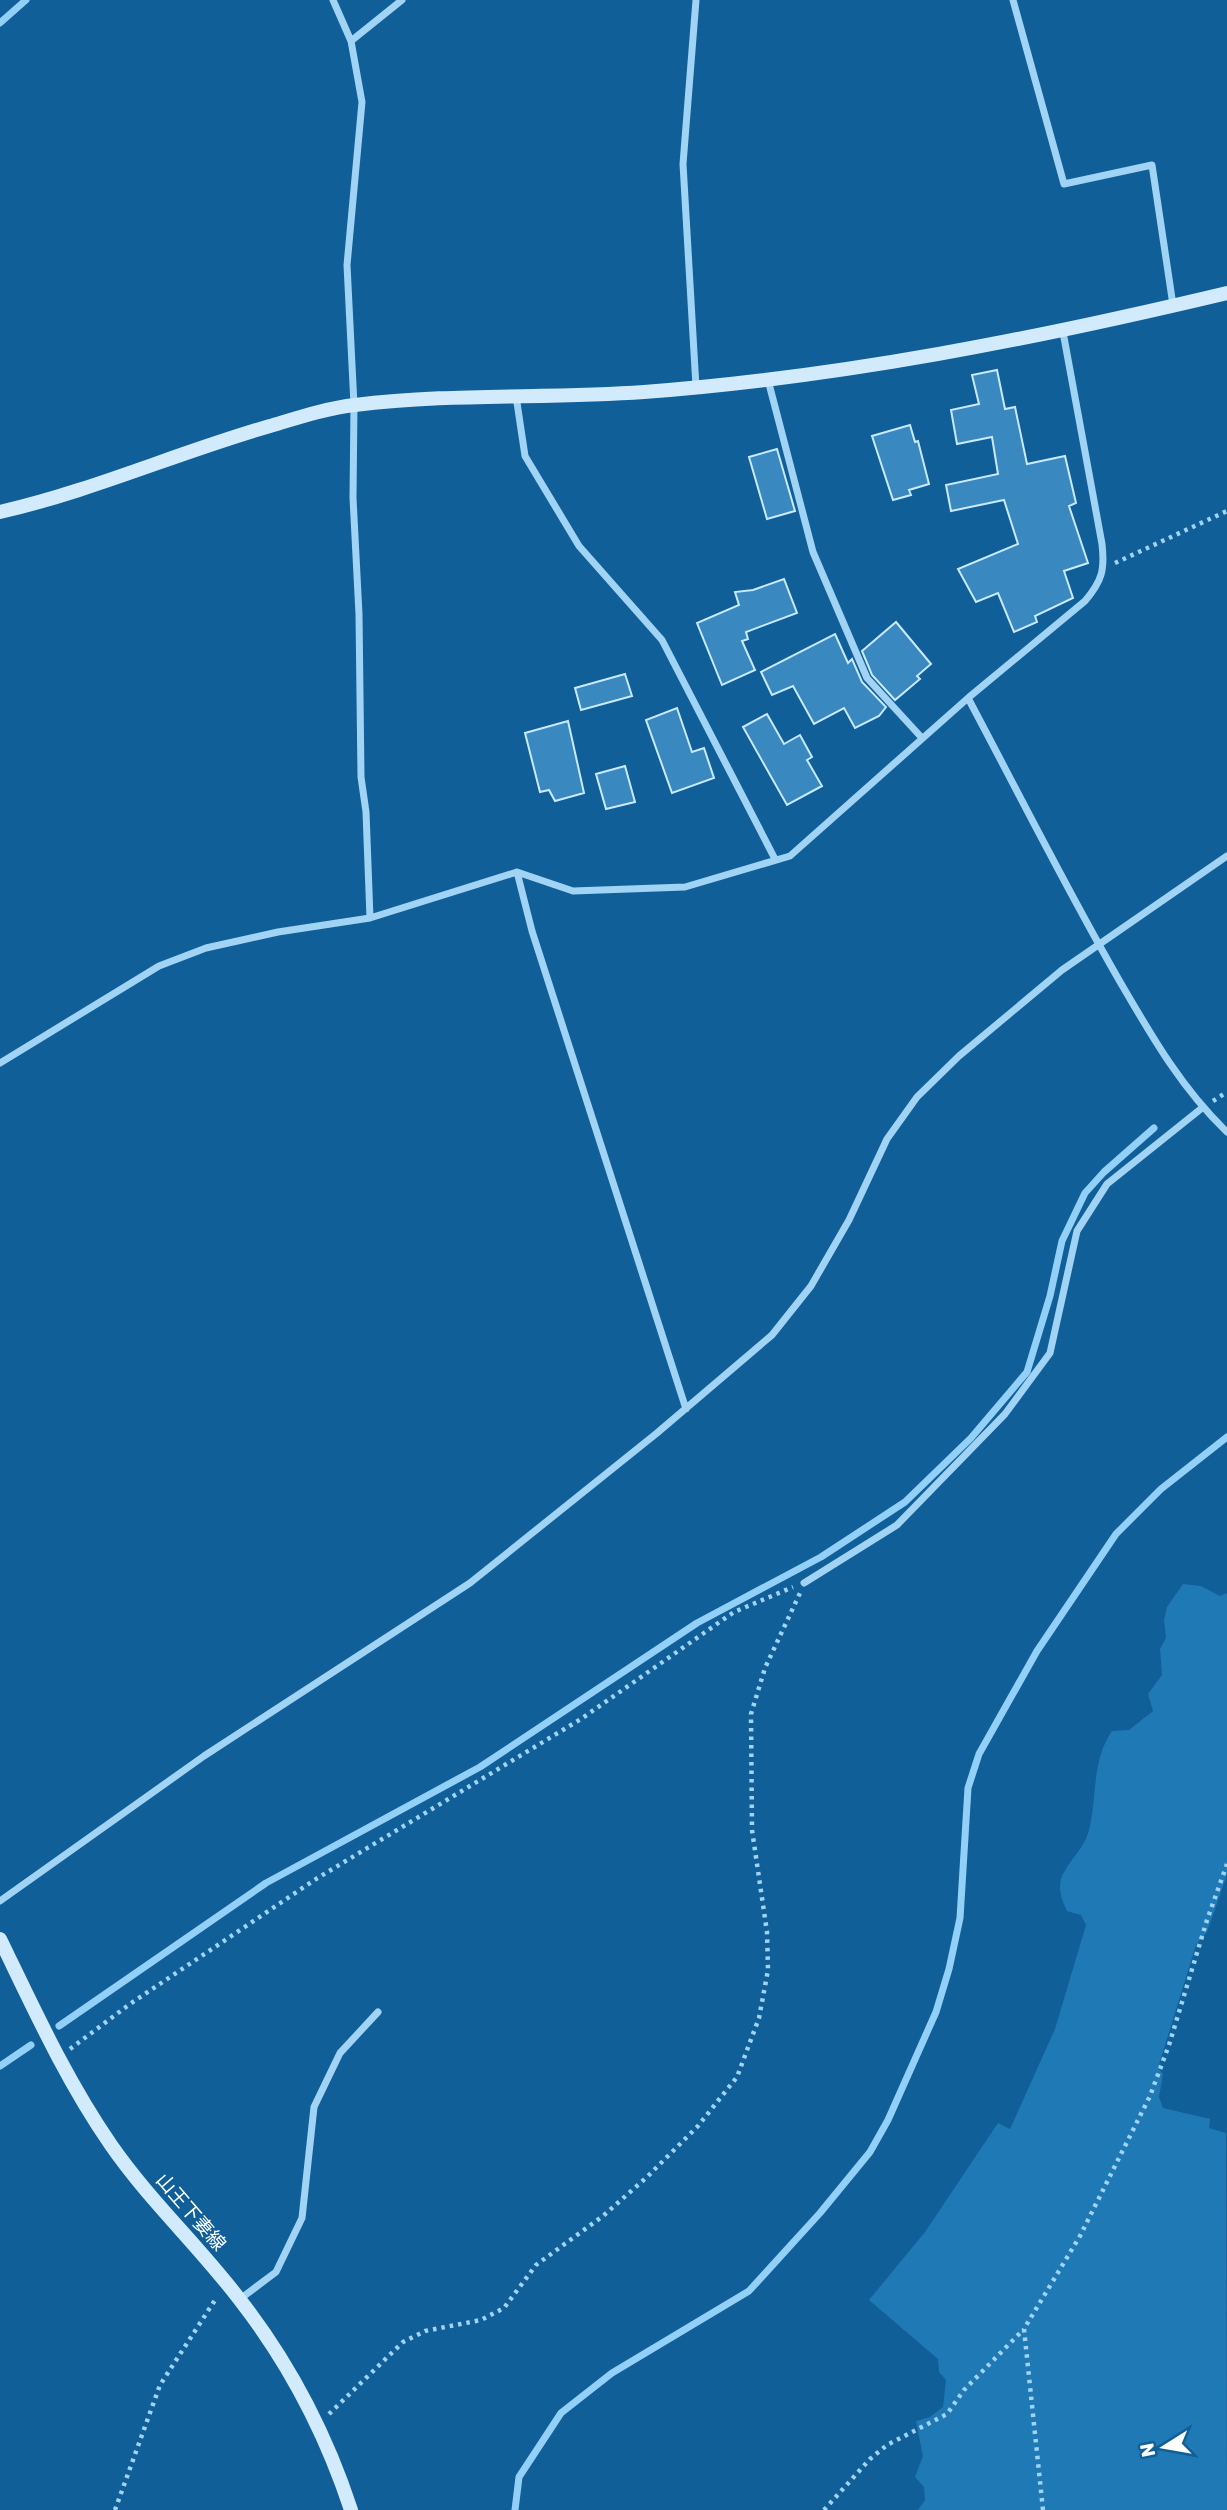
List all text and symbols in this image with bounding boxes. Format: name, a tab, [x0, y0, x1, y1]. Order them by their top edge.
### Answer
street label: 山王下妻線	[151, 2169, 231, 2255]
north arrow	[1129, 2412, 1199, 2482]
text: N	[1135, 2441, 1160, 2459]

